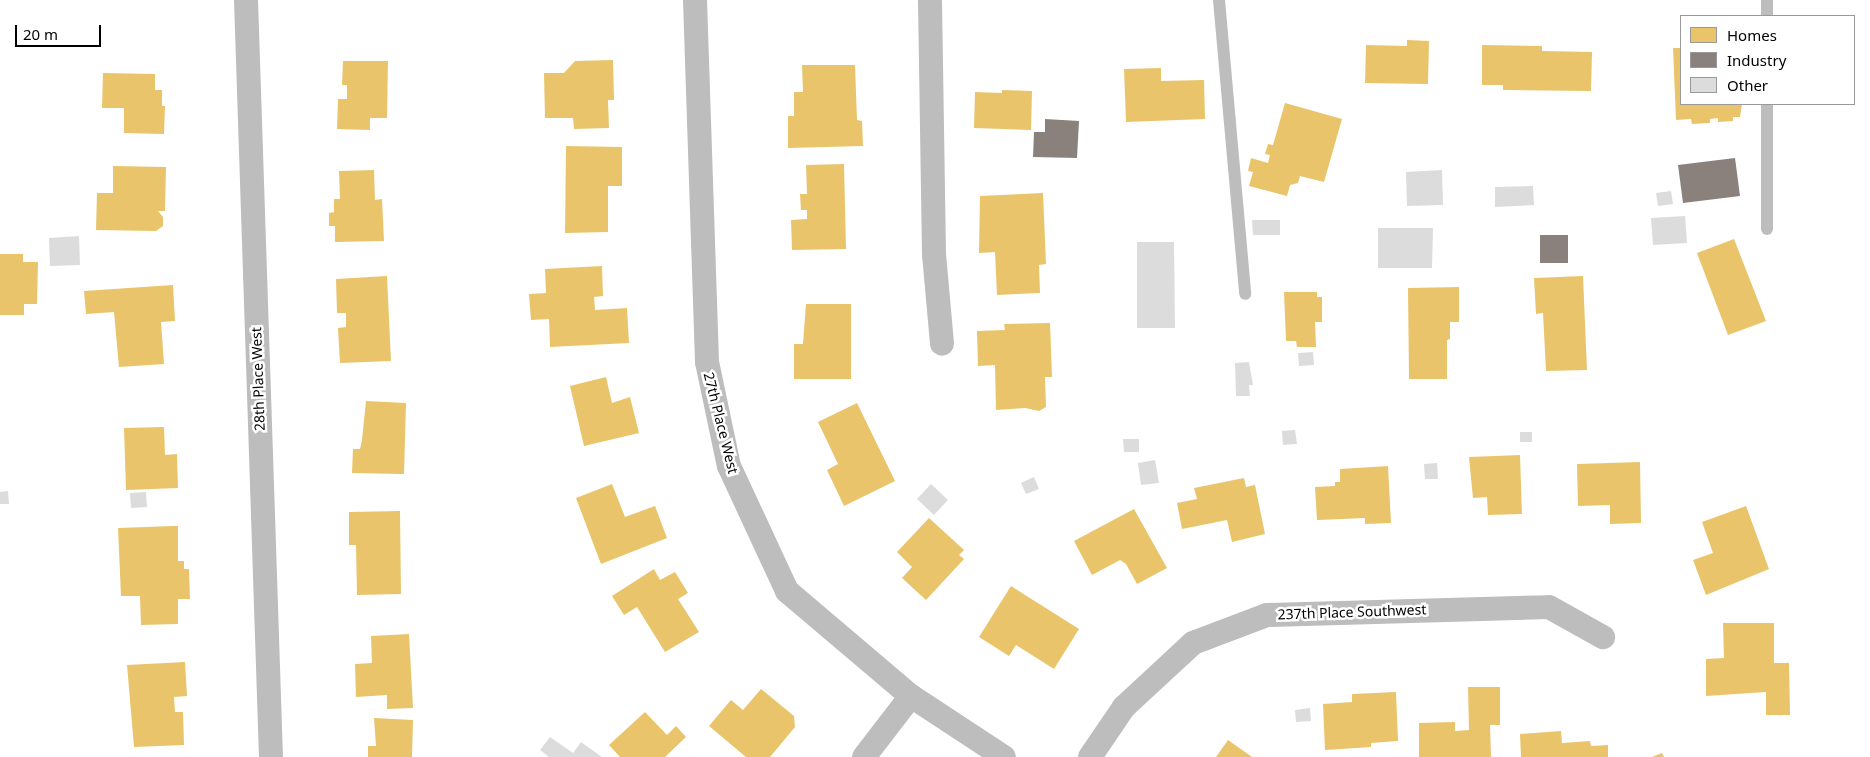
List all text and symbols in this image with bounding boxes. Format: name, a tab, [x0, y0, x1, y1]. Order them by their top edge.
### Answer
scale bar	[18, 15, 104, 47]
legend	[1680, 15, 1855, 105]
text: 20 m	[23, 24, 58, 44]
text: Homes	[1727, 25, 1777, 45]
text: Industry	[1727, 50, 1786, 70]
text: Other	[1727, 75, 1768, 95]
street label: 28th Place West	[248, 327, 268, 431]
street label: 27th Place West	[700, 371, 742, 475]
street label: 237th Place Southwest	[1277, 601, 1427, 623]

